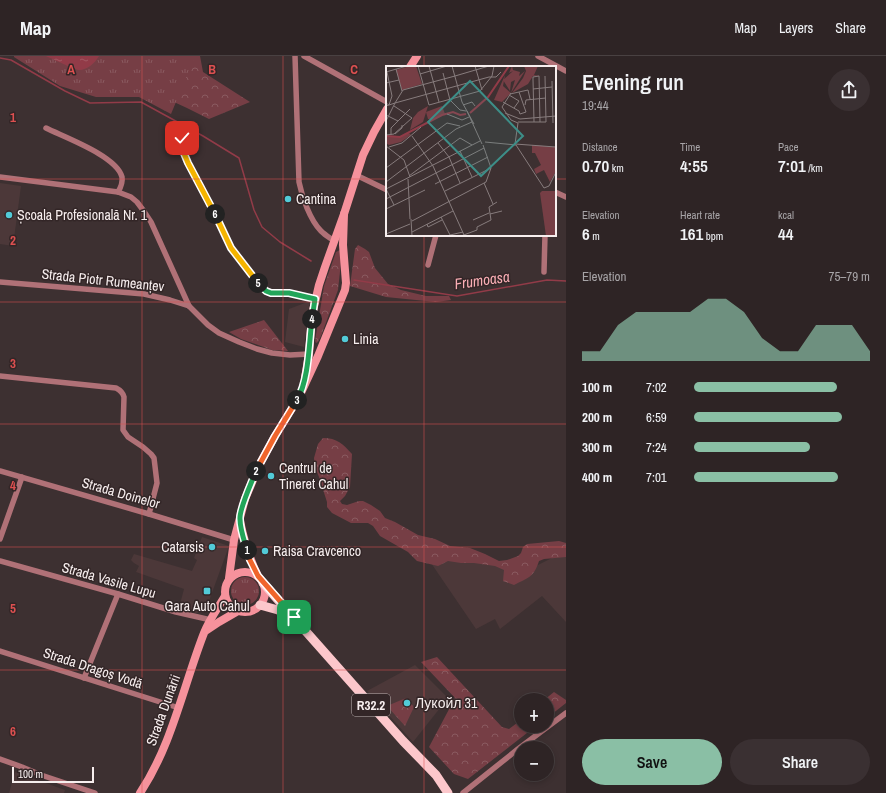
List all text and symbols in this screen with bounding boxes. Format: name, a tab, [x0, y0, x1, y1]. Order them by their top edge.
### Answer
text: Map	[20, 15, 51, 41]
text: Map	[735, 19, 757, 37]
text: Layers	[779, 19, 813, 37]
text: Share	[835, 19, 866, 37]
text: A	[67, 61, 75, 78]
text: B	[208, 61, 216, 78]
text: C	[350, 61, 358, 78]
inset map	[386, 66, 556, 236]
text: Evening run	[582, 67, 684, 97]
button: share	[828, 69, 870, 111]
text: 19:44	[582, 97, 609, 114]
text: 1	[10, 109, 16, 126]
pin	[165, 121, 199, 155]
icon: check	[171, 127, 193, 149]
text: Distance	[582, 140, 618, 154]
text: Time	[680, 140, 700, 154]
text: Pace	[778, 140, 799, 154]
text: 0.70	[582, 154, 609, 177]
text: 4:55	[680, 154, 708, 177]
text: 7:01	[778, 154, 806, 177]
text: km	[609, 161, 624, 175]
text: /km	[806, 161, 823, 175]
place label: Cantina	[296, 190, 337, 208]
marker: Cantina	[283, 194, 293, 204]
pin: 6	[205, 204, 225, 224]
place label: Școala Profesională Nr. 1	[17, 206, 148, 224]
text: 6	[212, 207, 218, 221]
text: Elevation	[582, 208, 620, 222]
text: Heart rate	[680, 208, 720, 222]
text: kcal	[778, 208, 794, 222]
marker: Școala Profesională Nr. 1	[4, 210, 14, 220]
text: 6	[582, 222, 590, 245]
text: 161	[680, 222, 703, 245]
text: 44	[778, 222, 794, 245]
text: m	[590, 229, 600, 243]
text: bpm	[703, 229, 723, 243]
text: 2	[10, 232, 16, 249]
street label: Strada Piotr Rumeanțev	[41, 265, 165, 295]
water label: Frumoasa	[453, 266, 511, 294]
text: Elevation	[582, 268, 626, 285]
text: 75–79 m	[829, 268, 870, 285]
pin: 5	[248, 273, 268, 293]
text: 5	[255, 276, 261, 290]
pin: 4	[302, 309, 322, 329]
text: 4	[309, 312, 315, 326]
place label: Linia	[353, 330, 379, 348]
marker: Linia	[340, 334, 350, 344]
text: 3	[10, 355, 16, 372]
text: 100 m	[582, 379, 612, 396]
text: 7:02	[646, 379, 667, 396]
pin: 3	[287, 390, 307, 410]
text: 3	[294, 393, 300, 407]
text: 200 m	[582, 409, 612, 426]
text: 6:59	[646, 409, 667, 426]
text: 300 m	[582, 439, 612, 456]
text: 7:24	[646, 439, 667, 456]
place label: Centrul de Tineret Cahul	[279, 459, 348, 493]
pin: 2	[246, 461, 266, 481]
text: 2	[253, 464, 259, 478]
text: 400 m	[582, 469, 612, 486]
text: 7:01	[646, 469, 667, 486]
marker: Centrul de Tineret Cahul	[266, 471, 276, 481]
street label: Strada Doinelor	[80, 473, 162, 513]
text: 4	[10, 477, 16, 494]
place label: Catarsis	[161, 538, 204, 556]
pin: 1	[237, 540, 257, 560]
marker: Catarsis	[207, 542, 217, 552]
place label: Raisa Cravcenco	[273, 542, 361, 560]
text: 1	[244, 543, 250, 557]
marker: Raisa Cravcenco	[260, 546, 270, 556]
street label: Strada Vasile Lupu	[60, 558, 158, 602]
marker: Gara Auto Cahul	[202, 586, 212, 596]
place label: Gara Auto Cahul	[165, 597, 249, 615]
text: 5	[10, 600, 16, 617]
pin	[277, 600, 311, 634]
icon: arrive	[283, 606, 305, 628]
street label: Strada Dragoș Vodă	[41, 643, 146, 693]
street label: Strada Dunării	[142, 672, 184, 748]
map controls	[514, 693, 554, 781]
button: +	[514, 693, 554, 733]
road number: R32.2	[352, 694, 390, 716]
place label: Лукойл 31	[415, 694, 478, 712]
marker: Лукойл 31	[402, 698, 412, 708]
text: 6	[10, 723, 16, 740]
button: Save	[582, 739, 722, 785]
button: Share	[730, 739, 870, 785]
button: −	[514, 741, 554, 781]
scale bar	[12, 765, 94, 784]
text: 100 m	[18, 767, 43, 781]

